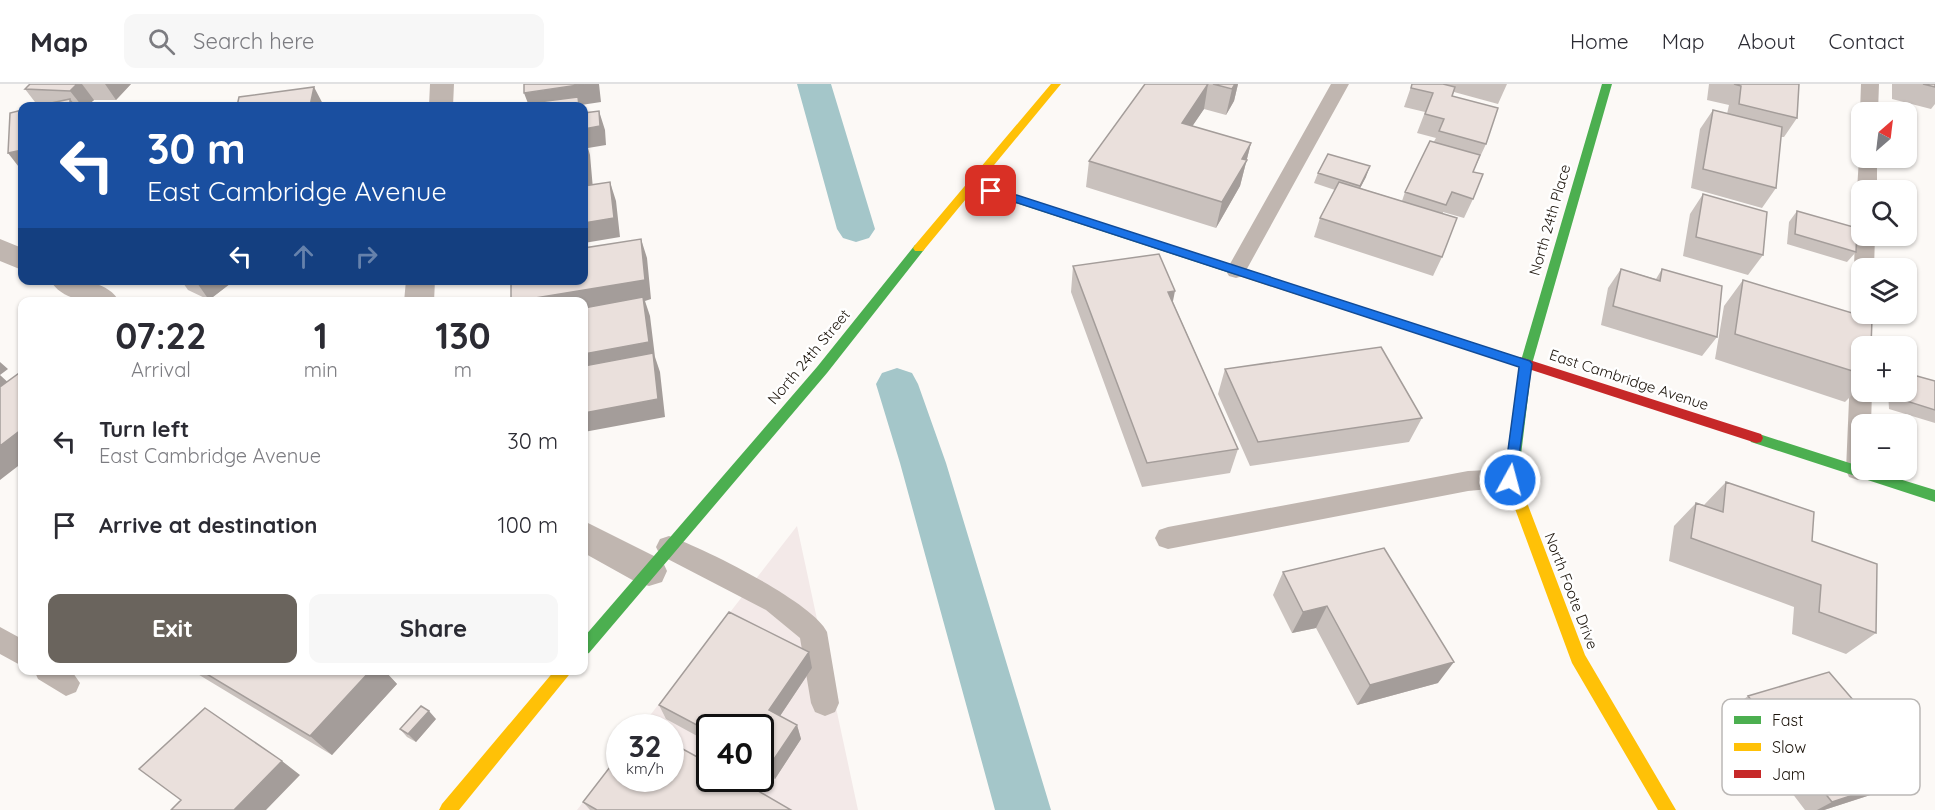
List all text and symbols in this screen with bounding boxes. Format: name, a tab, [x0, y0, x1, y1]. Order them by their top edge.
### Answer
search box	[124, 14, 544, 68]
text: Map	[30, 24, 88, 59]
icon: search	[145, 25, 178, 58]
text: Search here	[193, 27, 315, 55]
text: Home	[1570, 28, 1629, 54]
text: Map	[1662, 28, 1705, 54]
text: About	[1738, 28, 1796, 54]
text: Contact	[1829, 28, 1905, 54]
north arrow	[1851, 102, 1917, 168]
map controls	[1851, 102, 1917, 480]
text: 30 m	[147, 122, 246, 175]
icon: left	[48, 126, 126, 204]
street label: North 24th Place	[1525, 162, 1574, 278]
pin	[965, 165, 1016, 216]
text: East Cambridge Avenue	[147, 174, 447, 208]
icon: arrive	[974, 174, 1007, 207]
button: search	[1851, 180, 1917, 246]
icon: left	[224, 240, 257, 273]
icon: ahead	[287, 240, 320, 273]
icon: right	[350, 240, 383, 273]
button: layers	[1851, 258, 1917, 324]
street label: North 24th Street	[763, 305, 854, 408]
text: 07:22	[115, 313, 207, 358]
text: 1	[314, 313, 328, 358]
text: 130	[435, 313, 491, 358]
button: +	[1851, 336, 1917, 402]
street label: East Cambridge Avenue	[1547, 345, 1711, 414]
text: Arrival	[131, 357, 191, 382]
text: min	[304, 357, 338, 382]
text: m	[454, 357, 472, 382]
button: −	[1851, 414, 1917, 480]
text: Turn left	[99, 415, 189, 443]
icon: left	[48, 425, 81, 458]
text: 30 m	[507, 427, 558, 455]
text: East Cambridge Avenue	[99, 443, 321, 468]
position arrow	[1478, 448, 1542, 512]
icon: arrive	[48, 509, 81, 542]
text: Arrive at destination	[99, 511, 317, 539]
text: 100 m	[498, 511, 558, 539]
street label: North Foote Drive	[1540, 530, 1602, 652]
button: Exit	[48, 594, 297, 663]
button: Share	[309, 594, 558, 663]
legend	[1722, 699, 1920, 795]
text: Fast	[1772, 710, 1803, 730]
speed limit sign: 40	[696, 714, 774, 792]
text: 32	[628, 727, 662, 765]
text: Slow	[1772, 737, 1806, 757]
text: km/h	[626, 759, 664, 778]
text: Jam	[1772, 764, 1805, 784]

